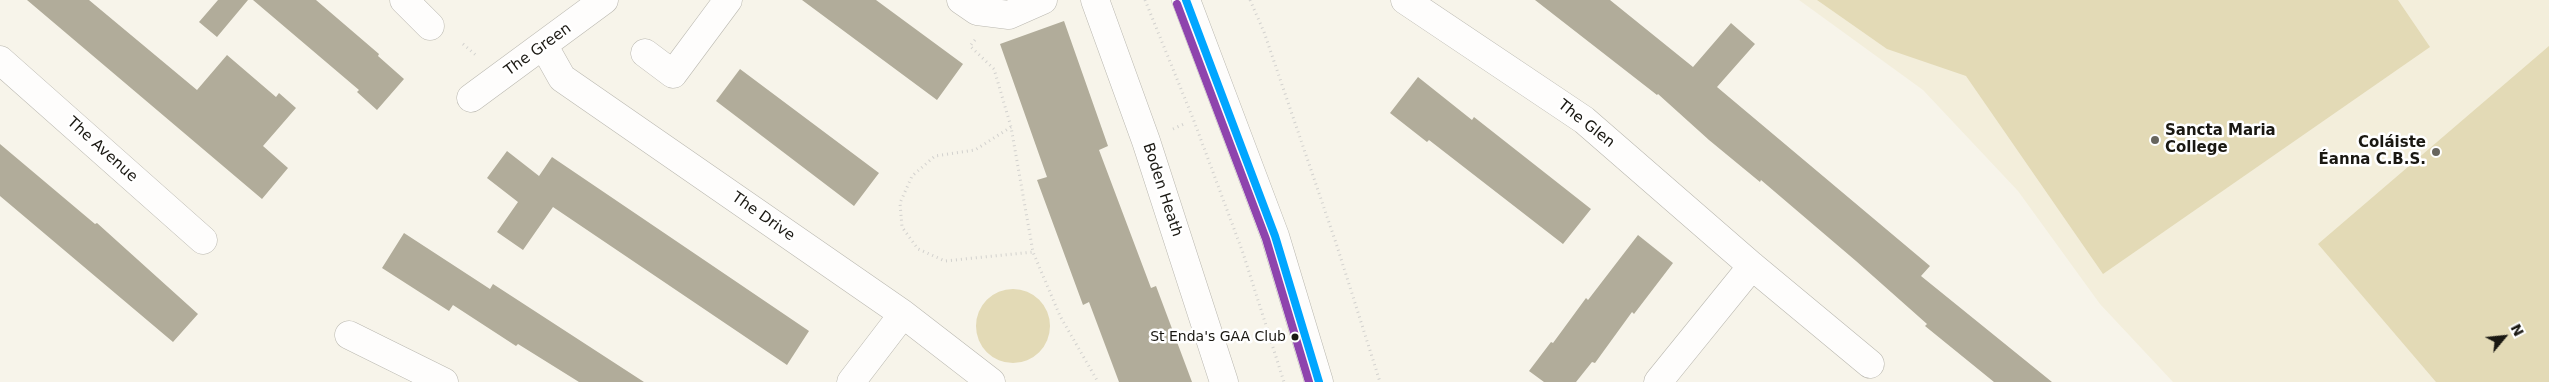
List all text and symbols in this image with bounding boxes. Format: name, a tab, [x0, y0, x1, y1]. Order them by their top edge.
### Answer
street label: The Green	[501, 20, 575, 80]
street label: The Glen	[1554, 96, 1618, 152]
street label: The Avenue	[63, 114, 141, 186]
place label: Sancta Maria College	[2165, 122, 2276, 157]
marker: Sancta Maria College	[2149, 134, 2161, 146]
place label: Coláiste Éanna C.B.S.	[2319, 134, 2426, 169]
street label: Boden Heath	[1138, 141, 1186, 239]
marker: Coláiste Éanna C.B.S.	[2430, 146, 2442, 158]
street label: The Drive	[728, 189, 798, 245]
north arrow	[2479, 312, 2529, 362]
text: N	[2507, 321, 2527, 339]
place label: St Enda's GAA Club	[1150, 329, 1286, 345]
marker: St Enda's GAA Club	[1290, 332, 1300, 342]

